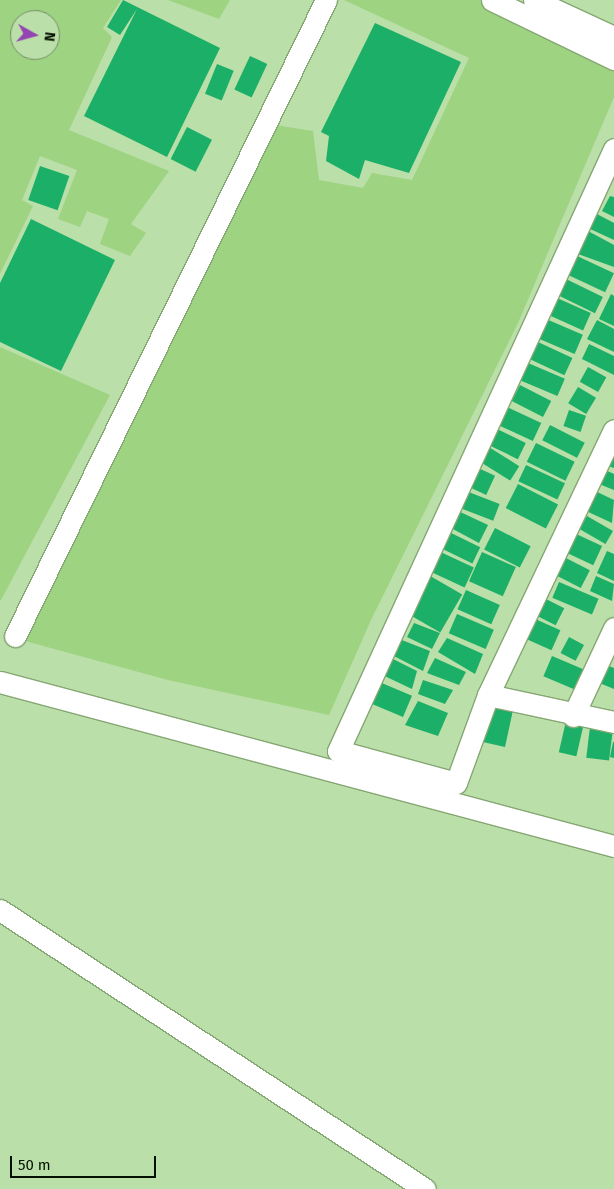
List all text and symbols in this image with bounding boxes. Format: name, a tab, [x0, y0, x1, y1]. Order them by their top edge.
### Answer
north arrow	[10, 10, 60, 60]
text: N	[40, 31, 58, 42]
scale bar	[12, 1146, 159, 1178]
text: 50 m	[18, 1156, 51, 1174]

